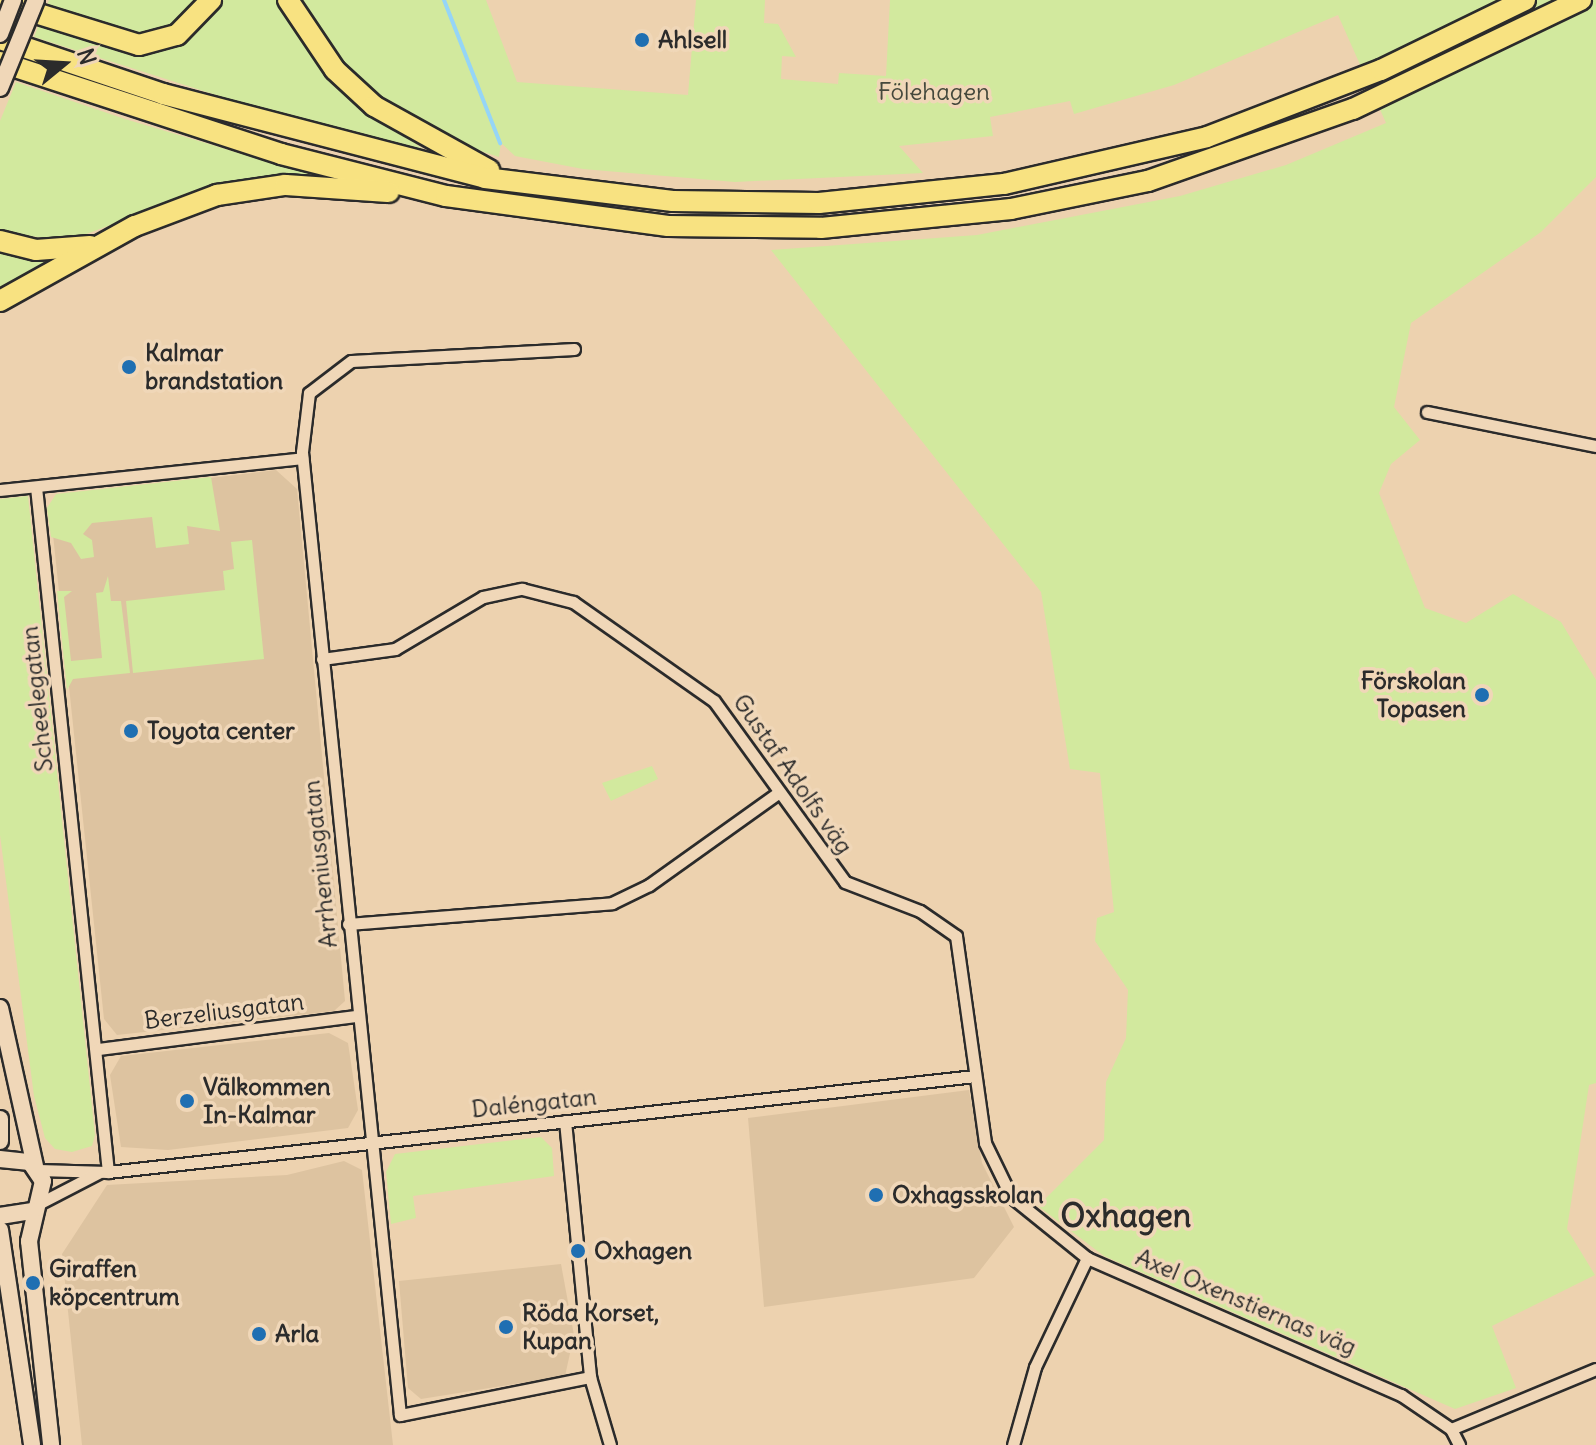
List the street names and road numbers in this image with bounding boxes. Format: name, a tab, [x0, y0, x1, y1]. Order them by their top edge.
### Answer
street label: Scheelegatan	[15, 625, 59, 773]
street label: Gustaf Adolfs väg	[727, 688, 859, 860]
street label: Arrheniusgatan	[297, 779, 343, 949]
street label: Berzeliusgatan	[142, 987, 306, 1035]
street label: Daléngatan	[470, 1082, 598, 1124]
street label: Axel Oxenstiernas väg	[1131, 1242, 1361, 1362]

